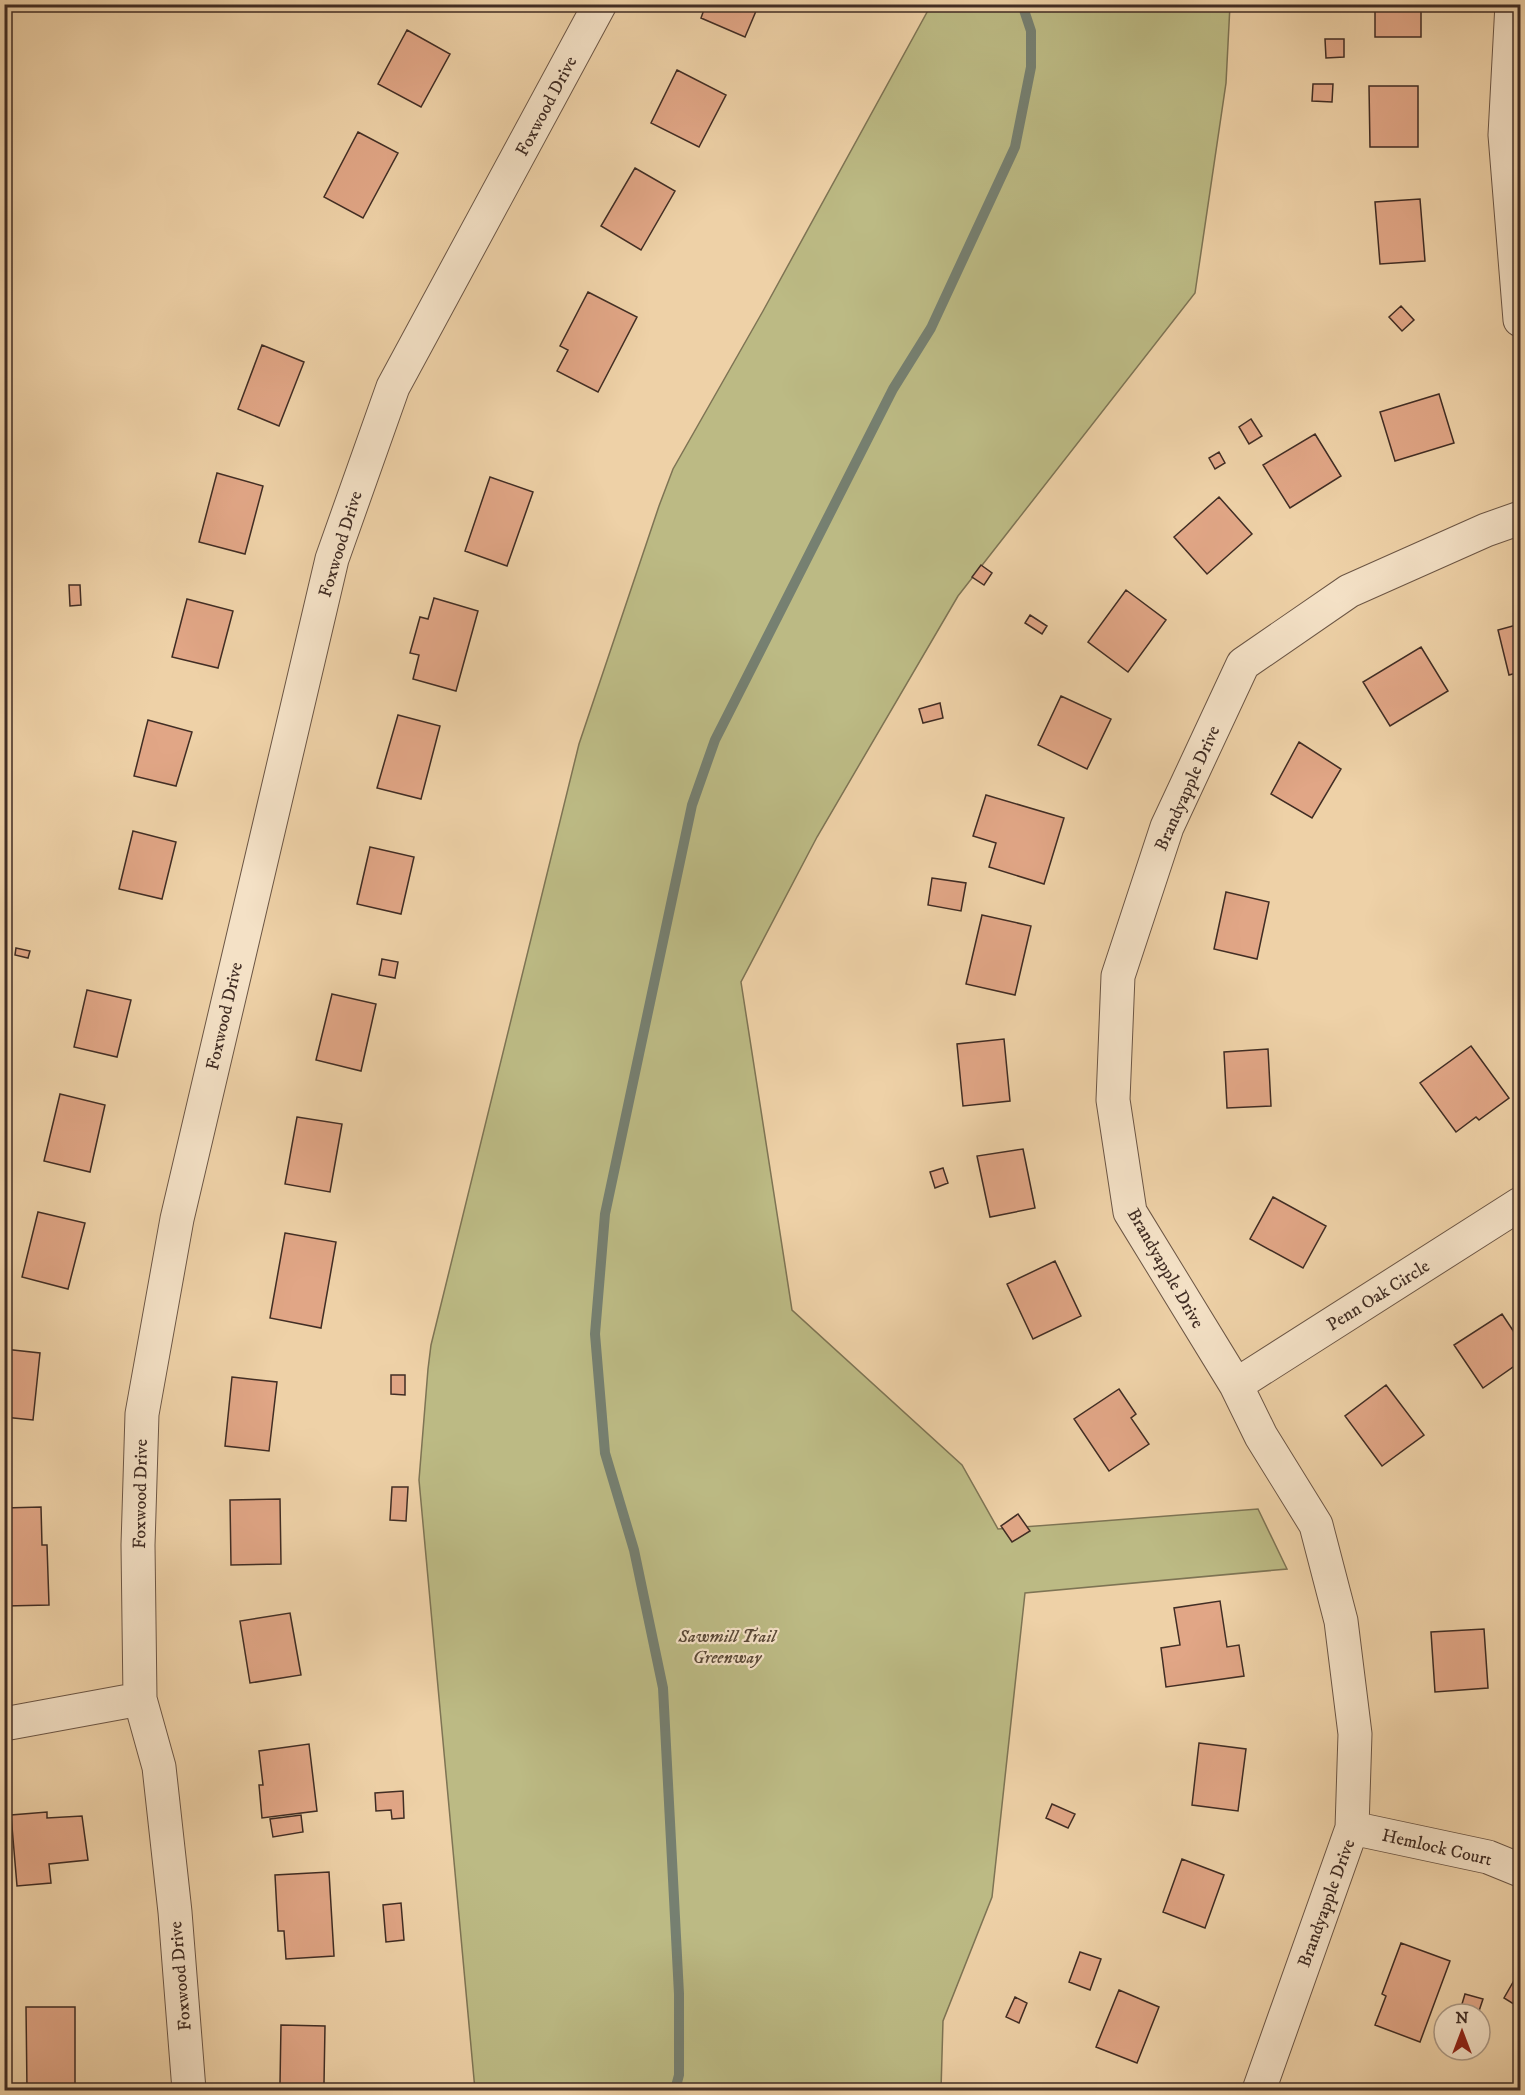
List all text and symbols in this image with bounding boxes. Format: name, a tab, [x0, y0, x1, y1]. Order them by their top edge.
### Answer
street label: Foxwood Drive	[511, 53, 582, 160]
street label: Foxwood Drive	[314, 489, 368, 600]
street label: Brandyapple Drive	[1150, 722, 1225, 854]
street label: Foxwood Drive	[202, 960, 248, 1072]
street label: Brandyapple Drive	[1122, 1205, 1208, 1332]
street label: Penn Oak Circle	[1323, 1255, 1434, 1336]
street label: Foxwood Drive	[129, 1439, 153, 1549]
park label: Sawmill Trail Greenway	[677, 1626, 778, 1669]
street label: Hemlock Court	[1380, 1825, 1494, 1871]
street label: Brandyapple Drive	[1294, 1836, 1360, 1970]
street label: Foxwood Drive	[165, 1920, 197, 2032]
north arrow	[1432, 2002, 1492, 2062]
text: N	[1455, 2008, 1469, 2028]

